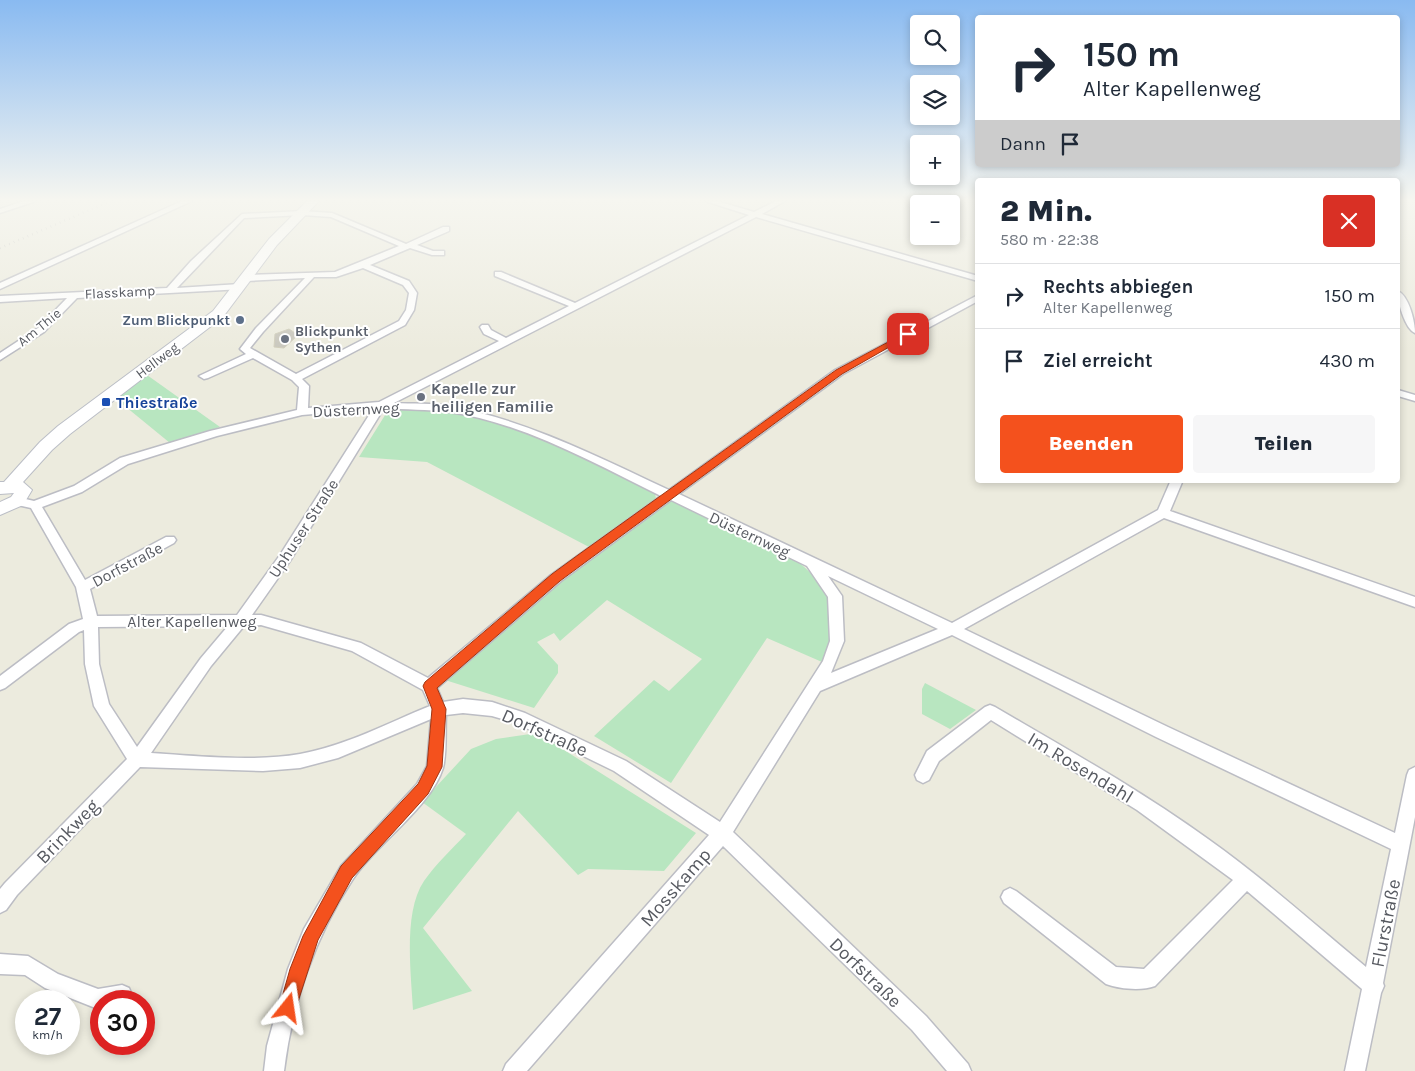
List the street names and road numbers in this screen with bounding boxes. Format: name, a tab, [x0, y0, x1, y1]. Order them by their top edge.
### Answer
street label: Flasskamp	[84, 282, 156, 303]
street label: Am Thie	[14, 305, 65, 350]
street label: Hellweg	[132, 339, 182, 382]
street label: Düsternweg	[312, 398, 400, 421]
street label: Uphuser Straße	[264, 475, 342, 581]
street label: Düsternweg	[706, 507, 793, 561]
street label: Dorfstraße	[89, 538, 166, 591]
street label: Alter Kapellenweg	[127, 612, 257, 631]
street label: Dorfstraße	[498, 704, 591, 762]
street label: Im Rosendahl	[1024, 728, 1137, 808]
street label: Brinkweg	[32, 795, 104, 868]
street label: Mosskamp	[636, 844, 716, 931]
street label: Flurstraße	[1367, 877, 1405, 969]
street label: Dorfstraße	[825, 933, 906, 1012]

